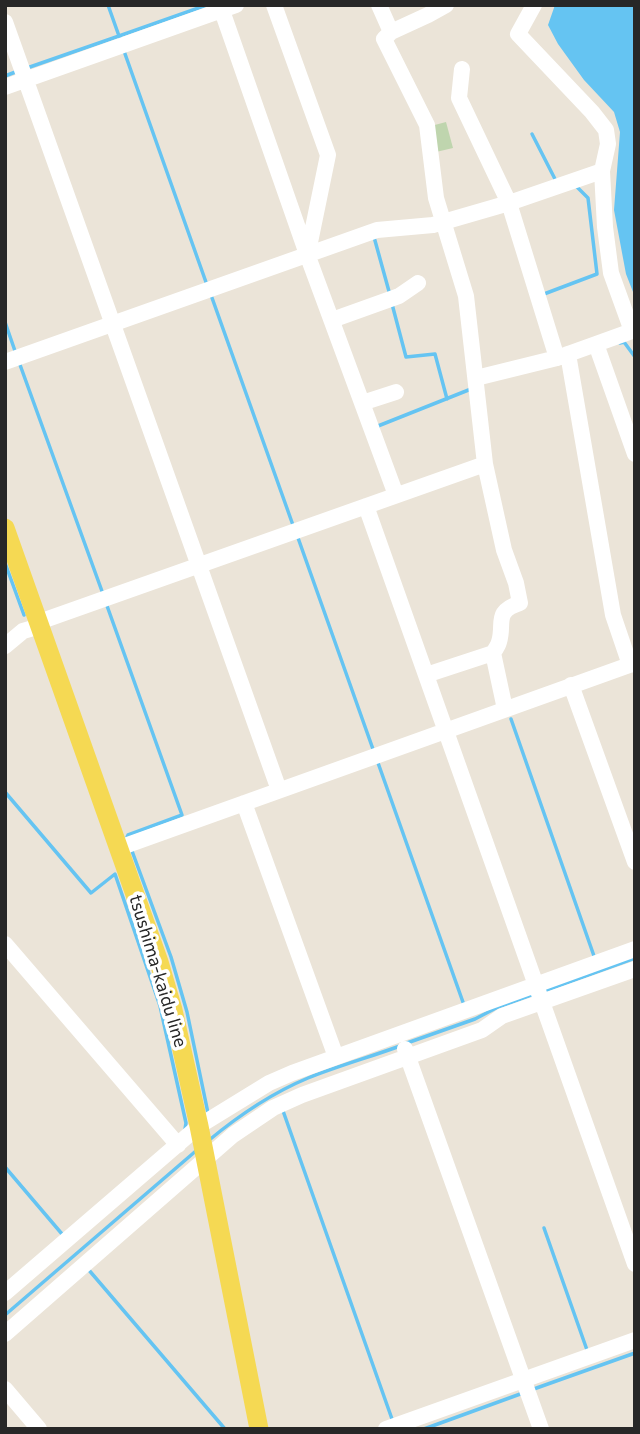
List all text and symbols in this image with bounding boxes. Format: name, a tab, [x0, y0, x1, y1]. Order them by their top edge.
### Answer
street label: tsushima-kaidu line	[125, 892, 191, 1050]

